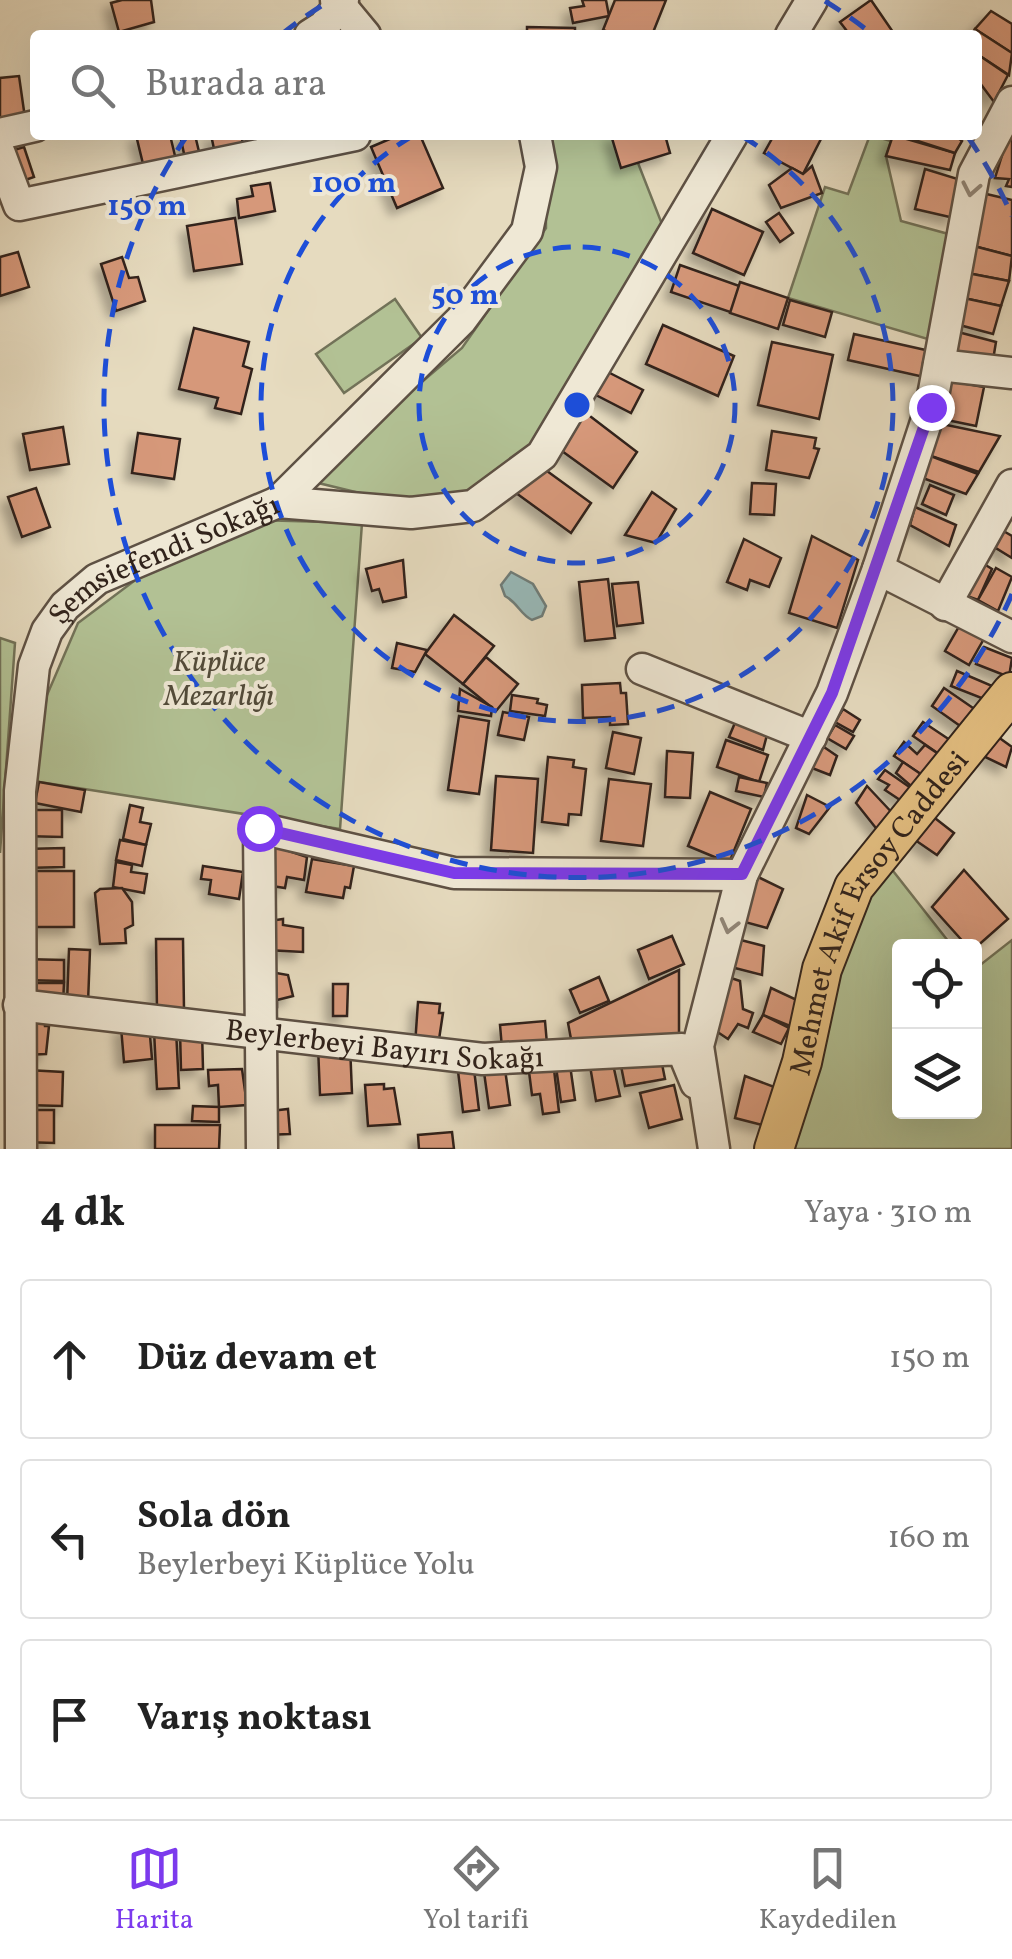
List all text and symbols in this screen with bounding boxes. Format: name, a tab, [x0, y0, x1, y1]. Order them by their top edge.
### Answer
search box	[30, 30, 982, 140]
icon: search	[65, 58, 120, 113]
text: Burada ara	[145, 59, 327, 112]
text: 100 m	[312, 163, 396, 205]
one-way arrow	[962, 180, 983, 197]
text: 150 m	[107, 186, 187, 228]
text: 50 m	[431, 275, 499, 317]
route end	[909, 385, 955, 431]
centre of rings	[559, 387, 595, 423]
street label: Şemsiefendi Sokağı	[39, 485, 286, 634]
park label: Küplüce Mezarlığı	[163, 642, 274, 718]
street label: Mehmet Akif Ersoy Caddesi	[781, 742, 980, 1080]
route start	[237, 806, 283, 852]
one-way arrow	[719, 917, 740, 934]
map controls	[892, 939, 982, 1119]
button: locate	[892, 939, 982, 1029]
street label: Beylerbeyi Bayırı Sokağı	[223, 1010, 545, 1082]
button: layers	[892, 1029, 982, 1119]
text: 4 dk	[40, 1185, 125, 1244]
text: Yaya · 310 m	[804, 1192, 972, 1236]
icon: ahead	[42, 1332, 97, 1387]
text: Düz devam et	[137, 1333, 377, 1386]
text: 150 m	[889, 1337, 970, 1381]
text: Sola dön	[137, 1491, 291, 1544]
icon: left	[42, 1512, 97, 1567]
text: 160 m	[887, 1517, 970, 1561]
text: Beylerbeyi Küplüce Yolu	[137, 1544, 475, 1588]
icon: arrive	[42, 1692, 97, 1747]
text: Varış noktası	[137, 1693, 372, 1746]
tab: Harita	[115, 1841, 194, 1940]
tab: Yol tarifi	[423, 1841, 529, 1940]
tab: Kaydedilen	[759, 1841, 897, 1940]

